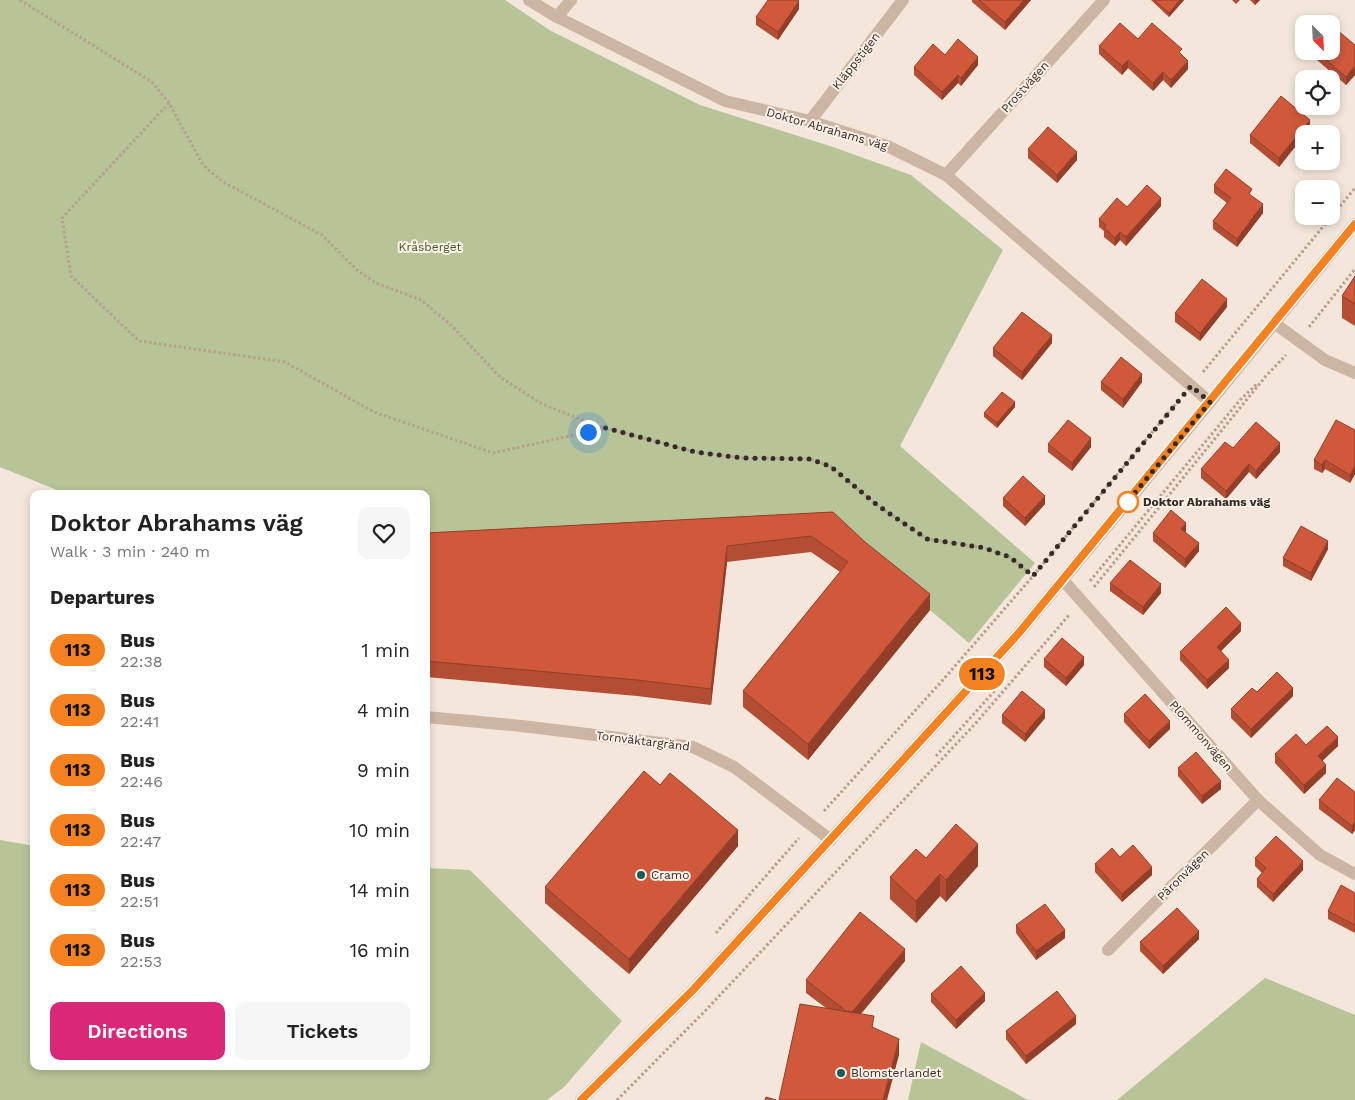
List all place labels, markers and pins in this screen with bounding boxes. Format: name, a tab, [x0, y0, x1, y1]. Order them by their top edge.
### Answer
marker: Doktor Abrahams väg	[1117, 491, 1139, 513]
place label: Doktor Abrahams väg	[1143, 495, 1270, 509]
place label: Cramo	[651, 868, 689, 882]
marker: Cramo	[635, 869, 647, 881]
place label: Blomsterlandet	[851, 1066, 942, 1080]
marker: Blomsterlandet	[835, 1067, 847, 1079]

